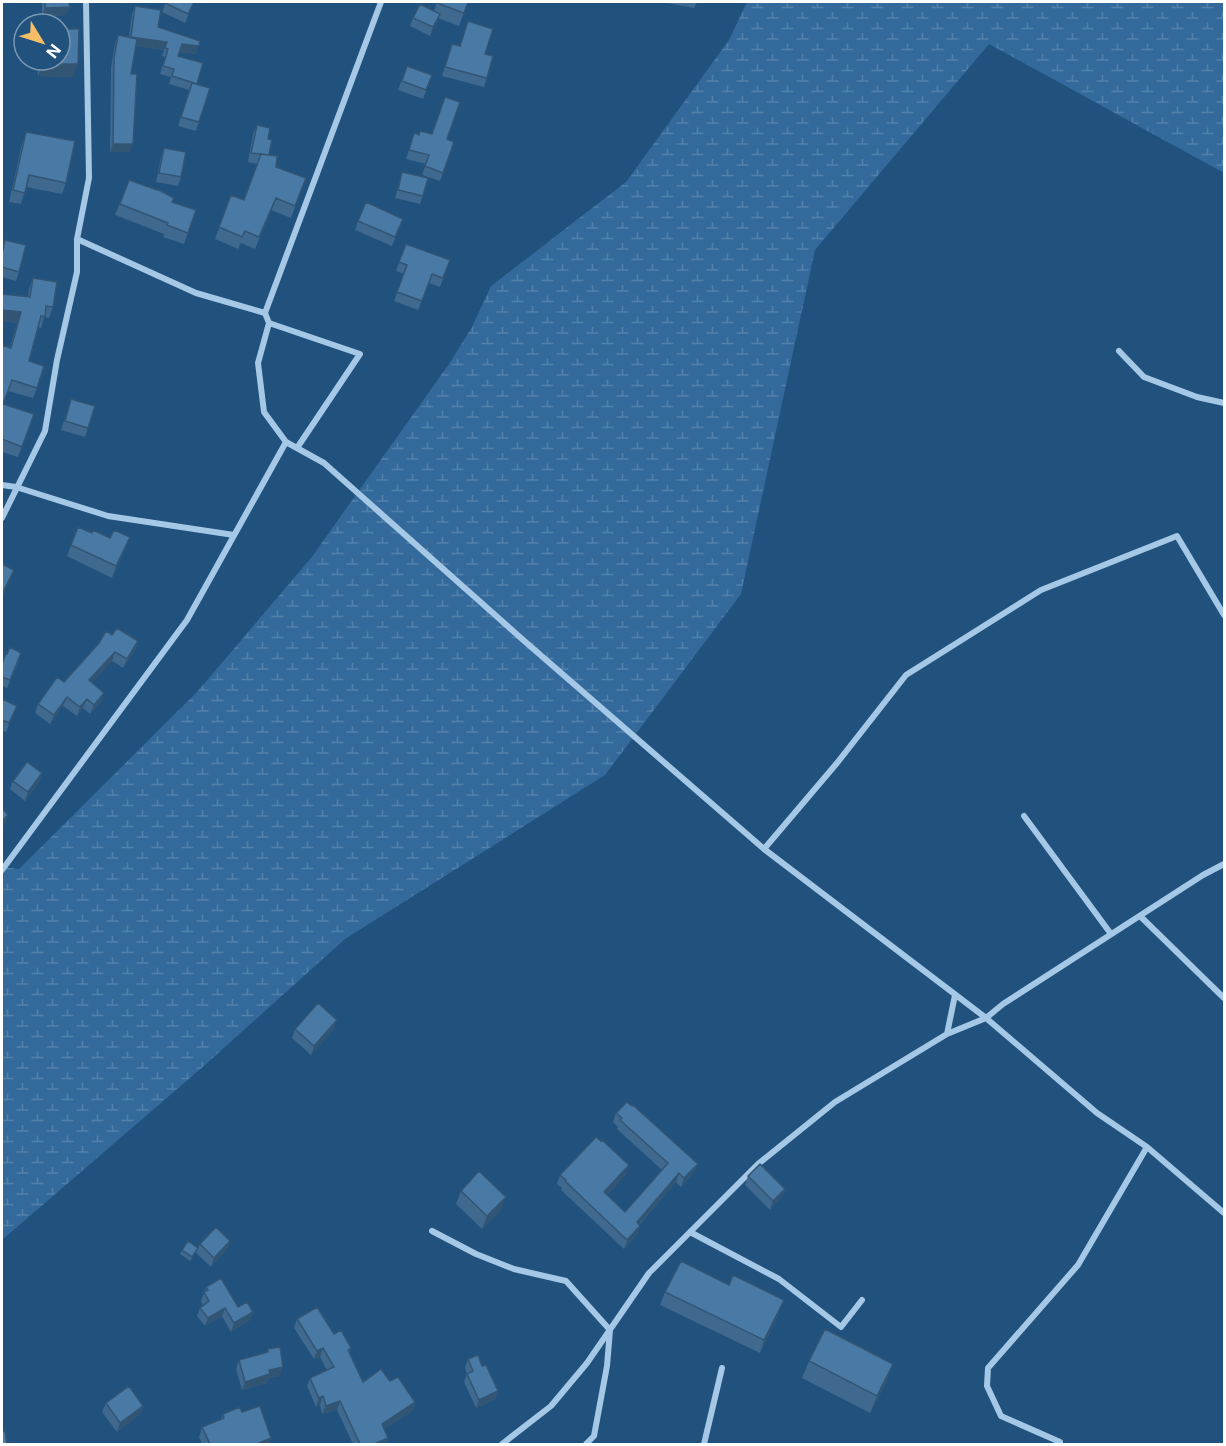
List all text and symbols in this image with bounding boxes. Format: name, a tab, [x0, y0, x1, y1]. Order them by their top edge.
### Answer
north arrow	[12, 12, 72, 72]
text: N	[42, 40, 65, 62]

